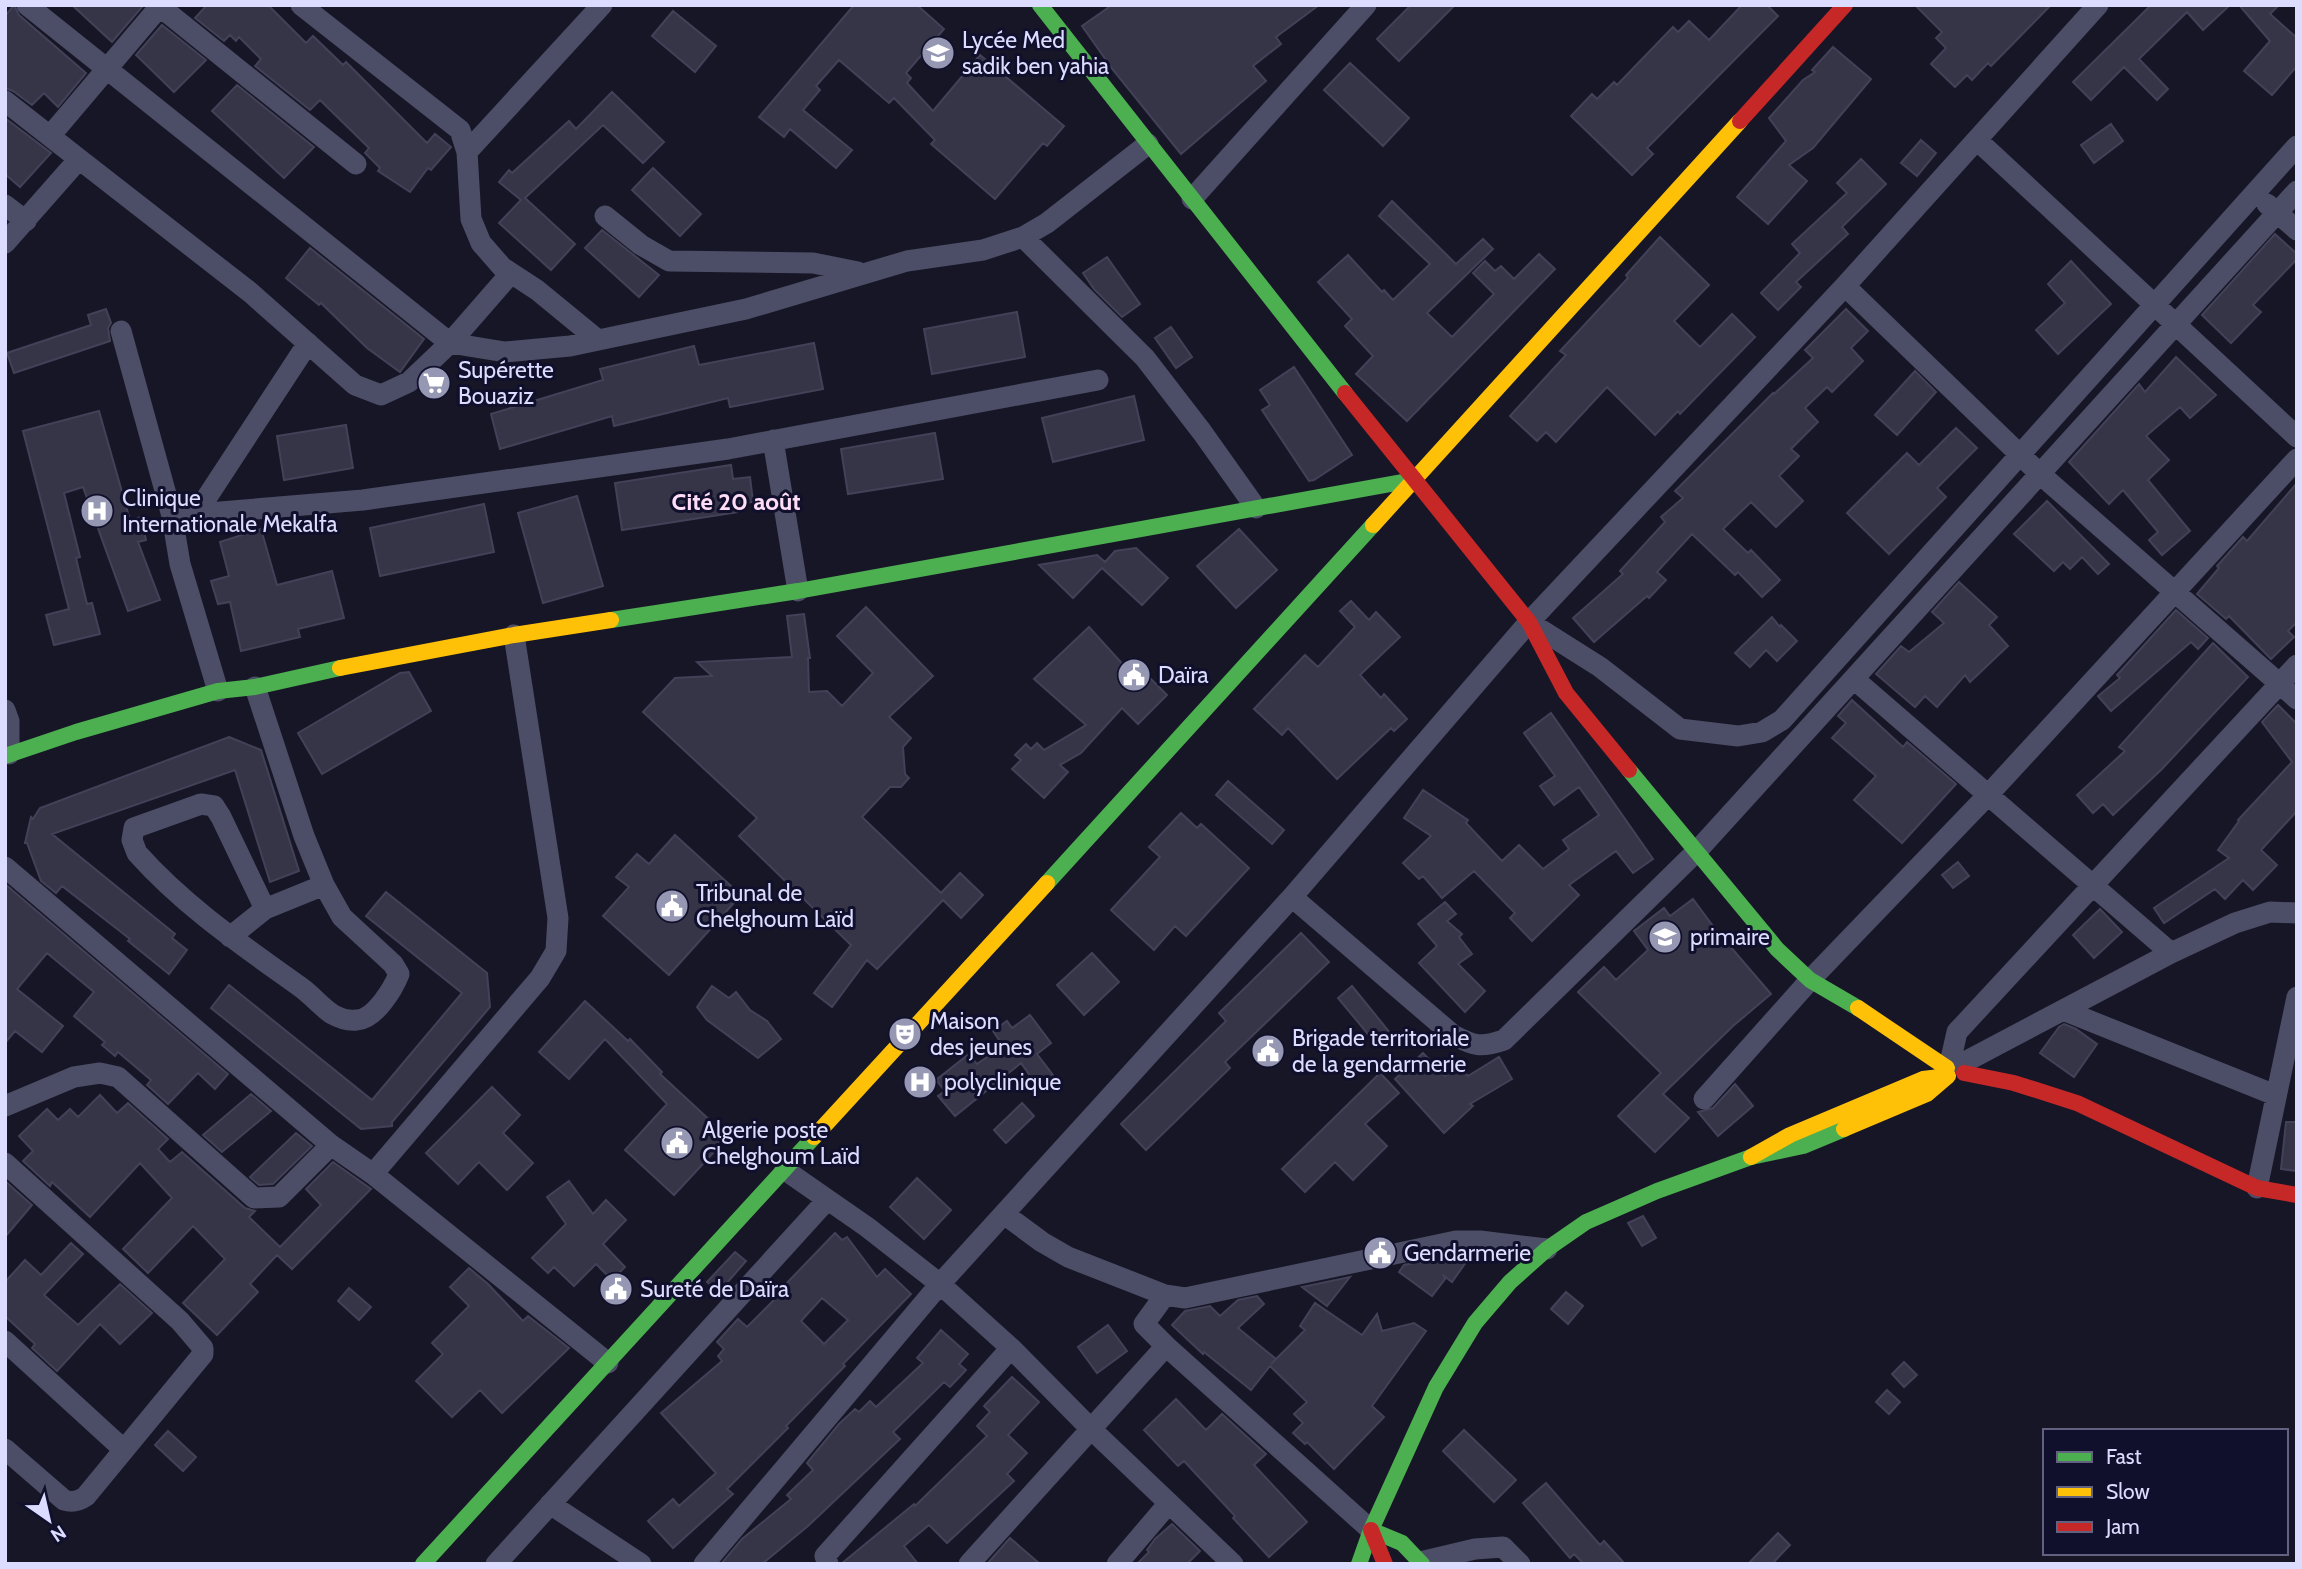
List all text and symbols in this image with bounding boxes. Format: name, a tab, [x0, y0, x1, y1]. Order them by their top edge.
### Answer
place label: Lycée Med sadik ben yahia	[962, 26, 1109, 80]
school or university icon: Lycée Med sadik ben yahia	[919, 34, 957, 72]
place label: Supérette Bouaziz	[458, 356, 554, 410]
supermarket icon: Supérette Bouaziz	[415, 364, 453, 402]
place label: Clinique Internationale Mekalfa	[122, 484, 338, 538]
district label: Cité 20 août	[671, 487, 801, 516]
hospital icon: Clinique Internationale Mekalfa	[78, 492, 116, 530]
public building icon: Daïra	[1115, 656, 1153, 694]
place label: Daïra	[1158, 661, 1209, 689]
place label: Tribunal de Chelghoum Laïd	[696, 879, 854, 933]
public building icon: Tribunal de Chelghoum Laïd	[653, 887, 691, 925]
school or university icon: primaire	[1646, 918, 1684, 956]
place label: primaire	[1690, 923, 1770, 951]
place label: Maison des jeunes	[930, 1007, 1032, 1061]
theatre icon: Maison des jeunes	[886, 1015, 924, 1053]
place label: Brigade territoriale de la gendarmerie	[1292, 1024, 1470, 1078]
public building icon: Brigade territoriale de la gendarmerie	[1249, 1032, 1287, 1070]
hospital icon: polyclinique	[901, 1063, 939, 1101]
place label: polyclinique	[944, 1068, 1061, 1096]
place label: Algerie poste Chelghoum Laïd	[702, 1116, 860, 1170]
public building icon: Algerie poste Chelghoum Laïd	[658, 1124, 696, 1162]
public building icon: Gendarmerie	[1361, 1234, 1399, 1272]
place label: Gendarmerie	[1404, 1239, 1531, 1267]
public building icon: Sureté de Daïra	[597, 1270, 635, 1308]
place label: Sureté de Daïra	[640, 1275, 789, 1303]
legend	[2043, 1429, 2288, 1555]
text: Fast	[2106, 1444, 2142, 1469]
text: Slow	[2106, 1479, 2150, 1504]
north arrow	[14, 1485, 84, 1555]
text: Jam	[2105, 1514, 2140, 1539]
text: N	[46, 1520, 70, 1547]

